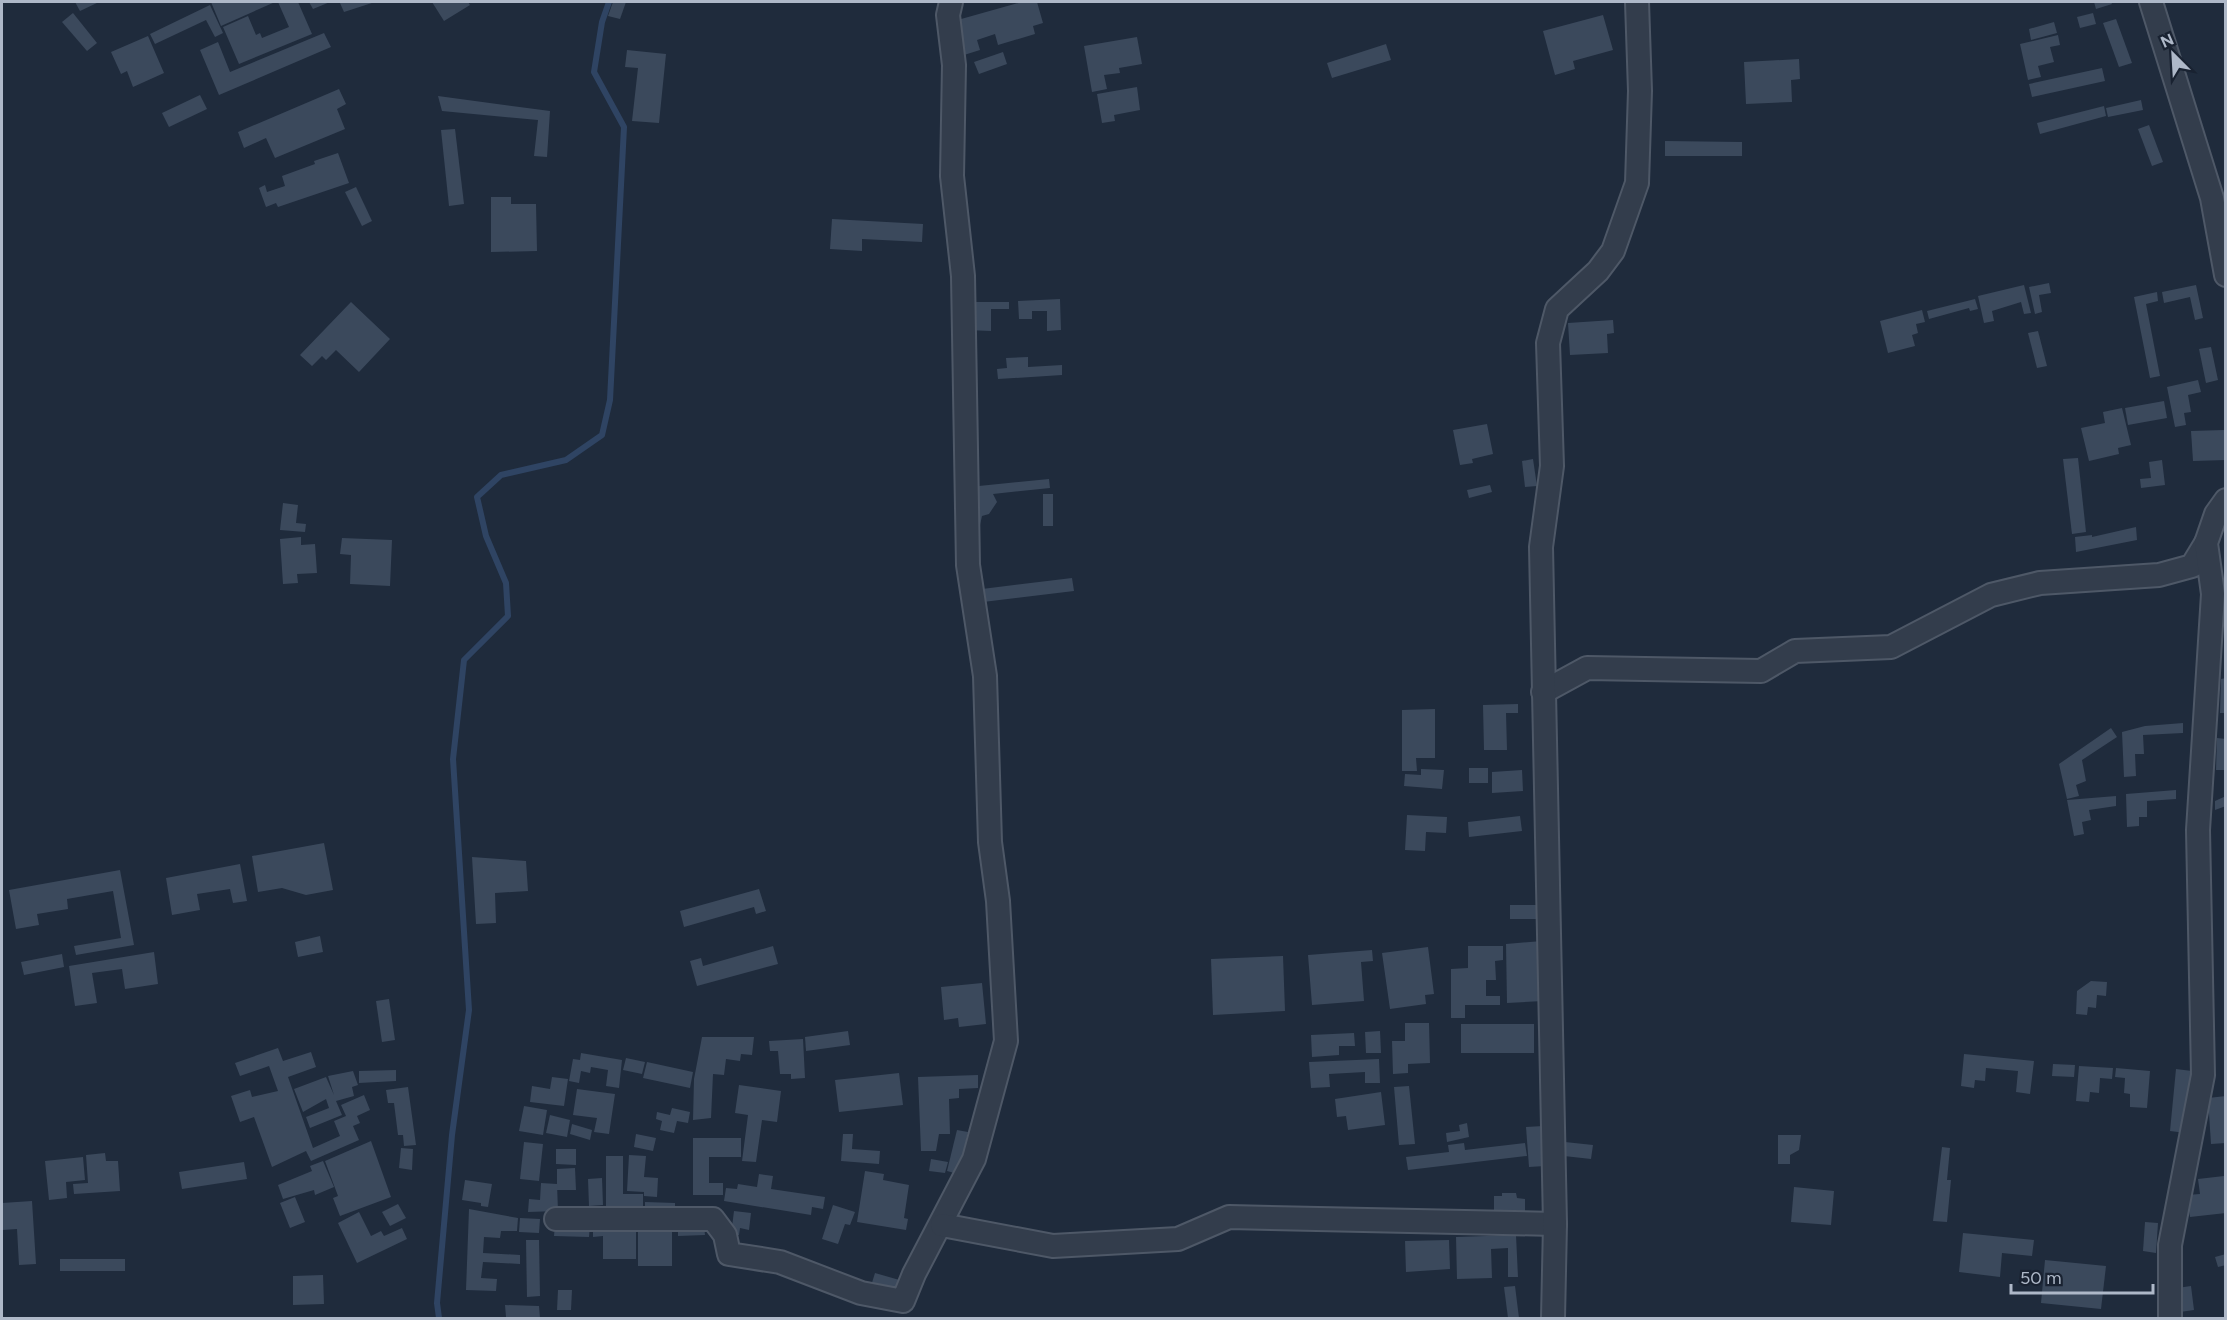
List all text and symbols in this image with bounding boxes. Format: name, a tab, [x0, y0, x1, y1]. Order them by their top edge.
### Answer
north arrow	[2143, 24, 2203, 84]
text: N	[2158, 30, 2177, 52]
scale bar	[2011, 1257, 2154, 1295]
text: 50 m	[2020, 1267, 2062, 1289]

